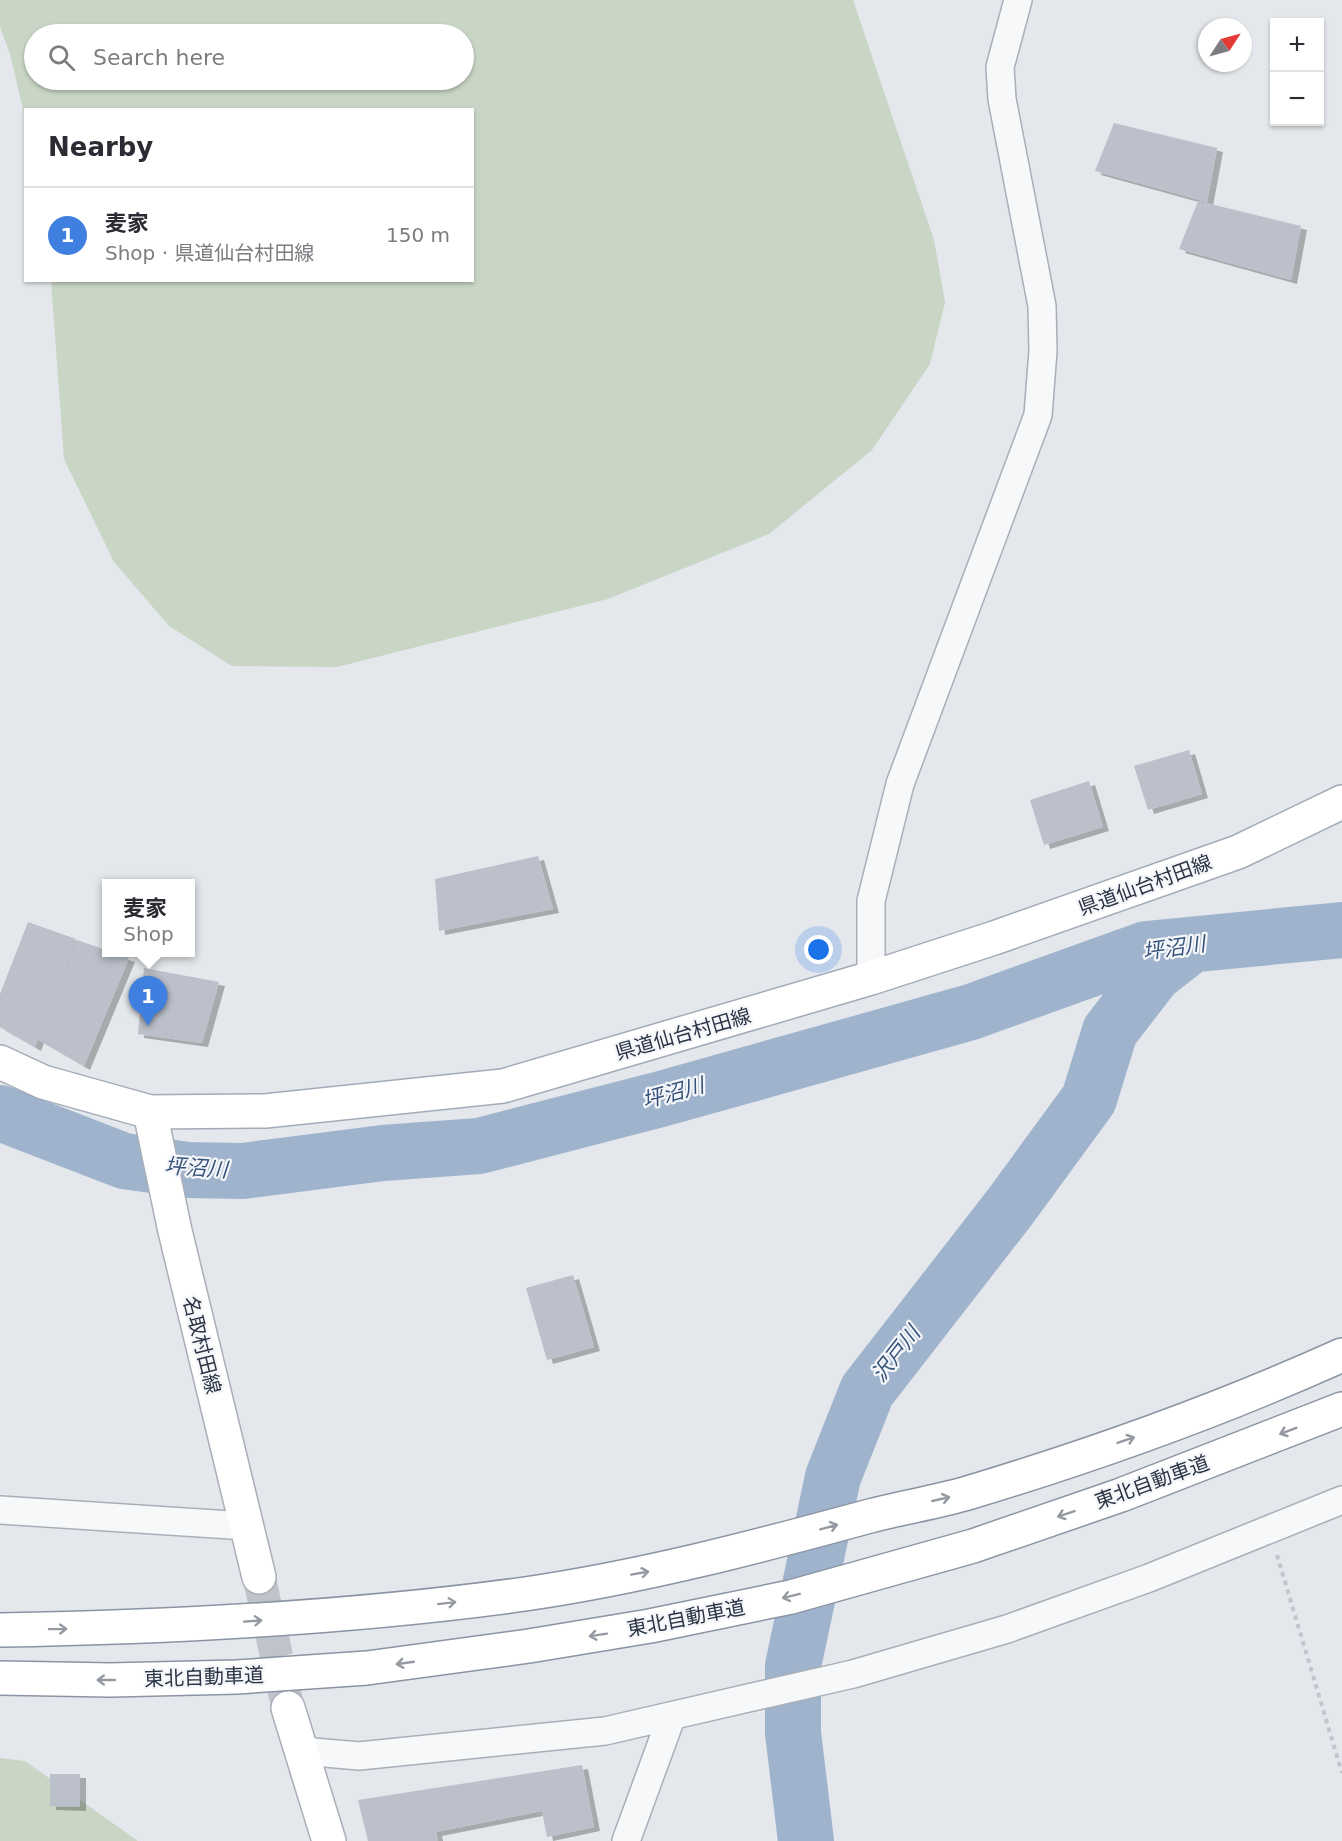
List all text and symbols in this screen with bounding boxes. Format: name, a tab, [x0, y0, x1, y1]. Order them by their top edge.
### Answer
north arrow	[1198, 18, 1252, 72]
map controls	[1270, 18, 1324, 126]
button: +	[1270, 18, 1324, 72]
search box	[24, 24, 474, 90]
icon: search	[45, 41, 78, 74]
text: Search here	[93, 45, 225, 70]
button: −	[1270, 72, 1324, 126]
text: Nearby	[48, 132, 153, 162]
text: 麦家	[105, 211, 149, 236]
text: 1	[61, 223, 74, 247]
text: 150 m	[386, 223, 450, 247]
text: Shop · 県道仙台村田線	[105, 241, 314, 265]
street label: 県道仙台村田線	[1075, 850, 1215, 920]
popup	[102, 879, 195, 957]
text: 麦家	[123, 896, 167, 921]
text: Shop	[123, 922, 174, 946]
water label: 坪沼川	[1141, 931, 1209, 964]
your location	[804, 935, 833, 964]
pin: 1	[128, 976, 168, 1026]
street label: 県道仙台村田線	[612, 1003, 754, 1065]
water label: 坪沼川	[639, 1073, 708, 1113]
water label: 坪沼川	[164, 1154, 230, 1182]
street label: 名取村田線	[178, 1294, 226, 1396]
water label: 沢戸川	[867, 1320, 926, 1386]
one-way arrow	[1279, 1426, 1298, 1437]
one-way arrow	[1116, 1433, 1135, 1444]
street label: 東北自動車道	[1092, 1450, 1212, 1514]
one-way arrow	[930, 1493, 950, 1504]
one-way arrow	[1057, 1509, 1076, 1520]
one-way arrow	[819, 1521, 838, 1532]
one-way arrow	[630, 1567, 649, 1578]
one-way arrow	[781, 1591, 800, 1603]
street label: 東北自動車道	[625, 1595, 747, 1641]
one-way arrow	[437, 1597, 457, 1608]
one-way arrow	[243, 1615, 263, 1626]
one-way arrow	[48, 1623, 68, 1635]
one-way arrow	[589, 1630, 609, 1641]
one-way arrow	[396, 1657, 416, 1668]
street label: 東北自動車道	[144, 1663, 264, 1691]
one-way arrow	[96, 1674, 116, 1686]

